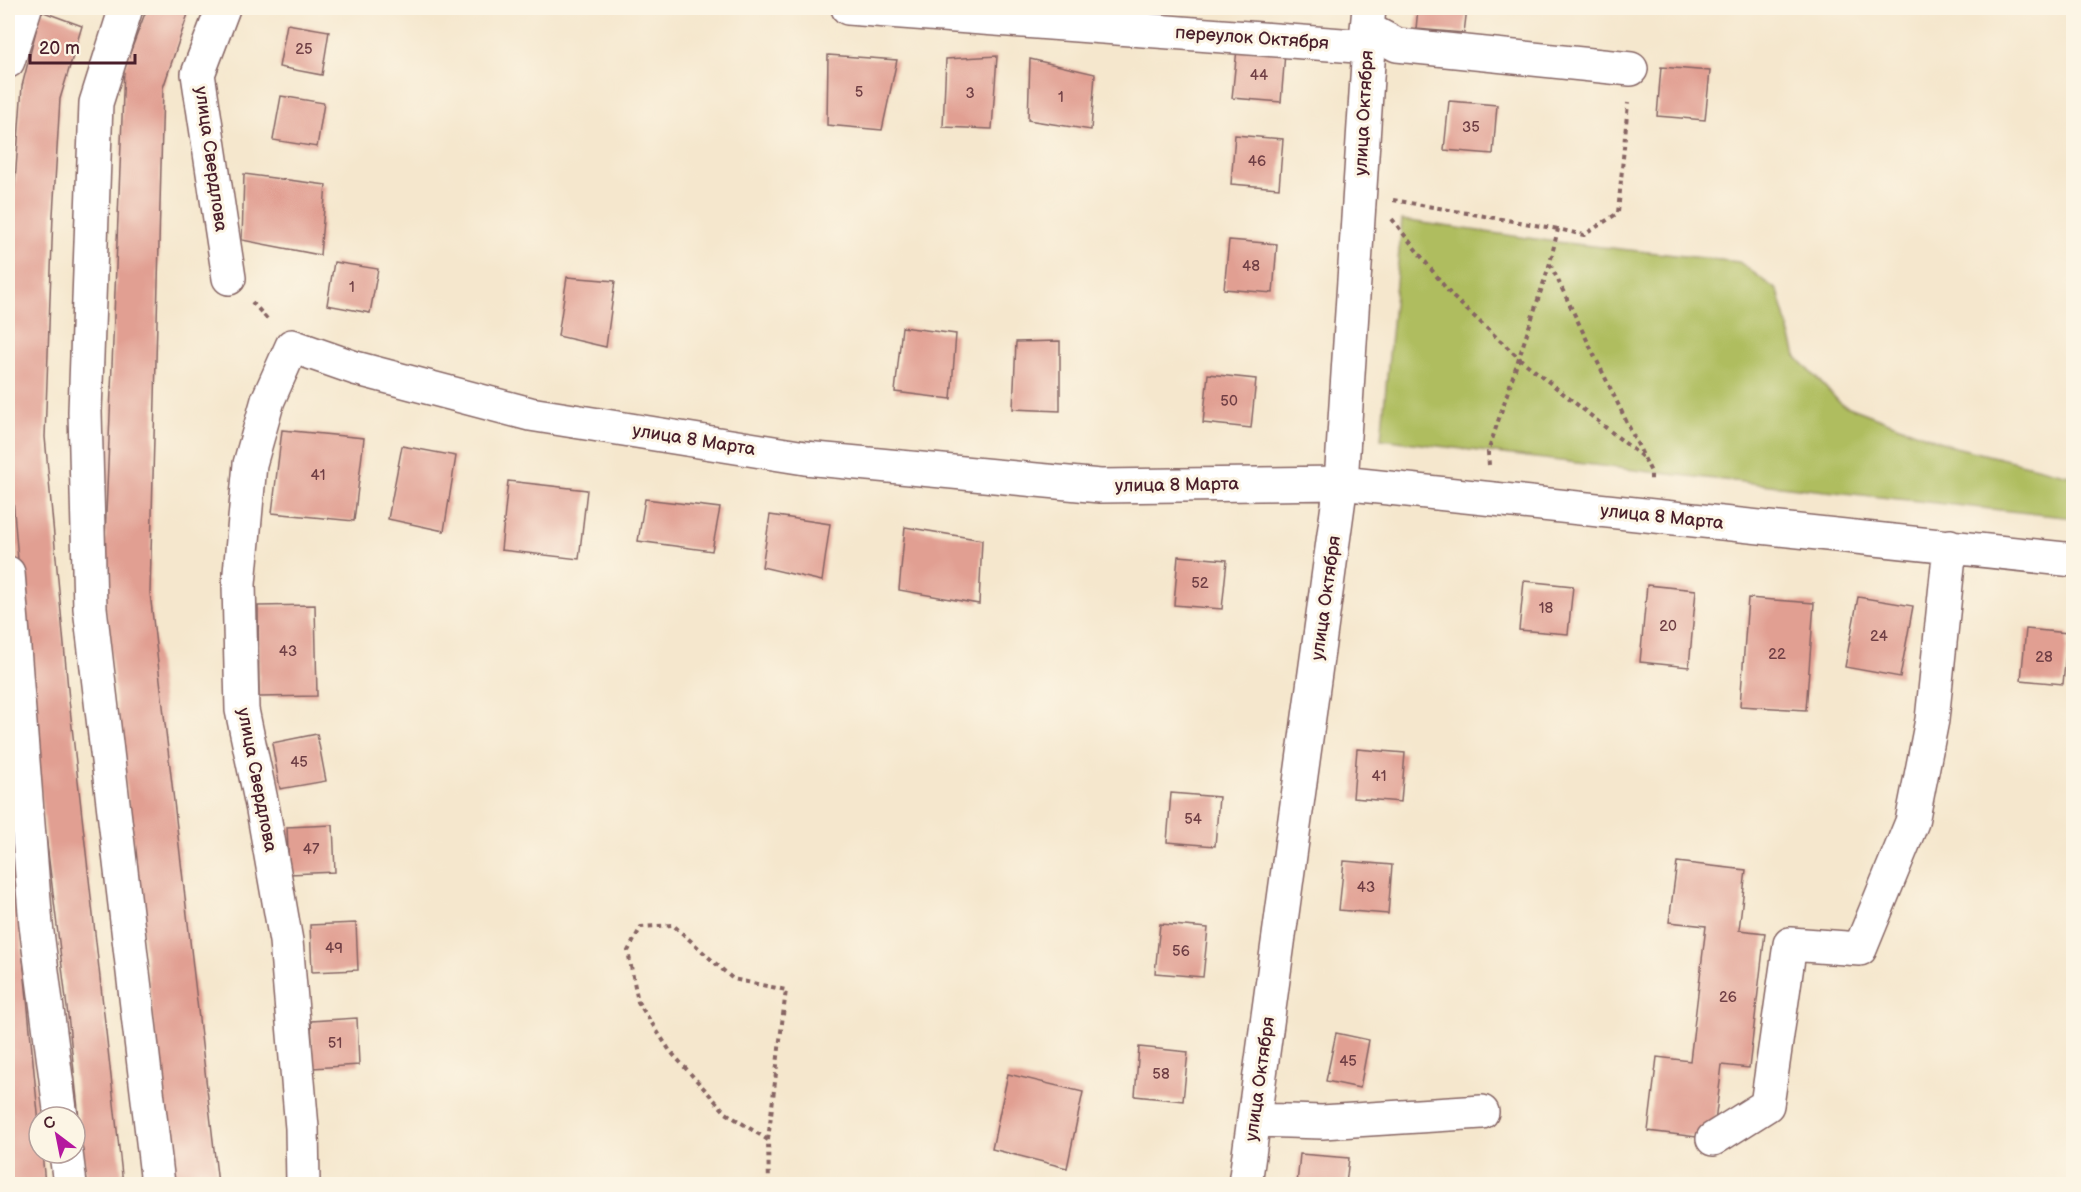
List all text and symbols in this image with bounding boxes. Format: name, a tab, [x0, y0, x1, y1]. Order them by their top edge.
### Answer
street label: переулок Октября	[1175, 22, 1329, 54]
scale bar	[30, 27, 135, 65]
text: 20 m	[39, 38, 80, 59]
house number: 25	[295, 40, 313, 59]
street label: улица Октября	[1350, 50, 1378, 176]
house number: 44	[1250, 66, 1268, 85]
house number: 5	[855, 83, 863, 102]
house number: 3	[965, 84, 975, 103]
street label: улица Свердлова	[190, 85, 232, 233]
house number: 1	[1058, 88, 1064, 107]
house number: 35	[1462, 118, 1480, 137]
house number: 46	[1248, 152, 1266, 171]
house number: 48	[1242, 257, 1260, 276]
house number: 1	[349, 278, 355, 297]
house number: 50	[1220, 392, 1238, 411]
street label: улица 8 Марта	[631, 420, 757, 460]
house number: 41	[311, 466, 325, 485]
street label: улица 8 Марта	[1115, 473, 1240, 497]
street label: улица 8 Марта	[1599, 500, 1725, 534]
street label: улица Октября	[1307, 534, 1345, 662]
house number: 52	[1191, 574, 1209, 593]
house number: 18	[1539, 599, 1554, 618]
house number: 20	[1659, 617, 1677, 636]
house number: 24	[1870, 627, 1888, 646]
house number: 43	[279, 642, 297, 661]
house number: 22	[1768, 645, 1786, 664]
house number: 28	[2035, 648, 2053, 667]
street label: улица Свердлова	[233, 706, 281, 854]
house number: 45	[290, 753, 308, 772]
house number: 41	[1372, 767, 1386, 786]
house number: 54	[1184, 810, 1202, 829]
house number: 47	[303, 840, 320, 859]
house number: 43	[1357, 878, 1375, 897]
house number: 49	[325, 939, 343, 958]
house number: 56	[1172, 942, 1190, 961]
house number: 26	[1719, 988, 1737, 1007]
street label: улица Октября	[1241, 1015, 1279, 1143]
house number: 51	[328, 1034, 342, 1053]
house number: 45	[1339, 1052, 1357, 1071]
house number: 58	[1152, 1065, 1170, 1084]
north arrow	[27, 1105, 87, 1165]
text: С	[40, 1113, 60, 1135]

